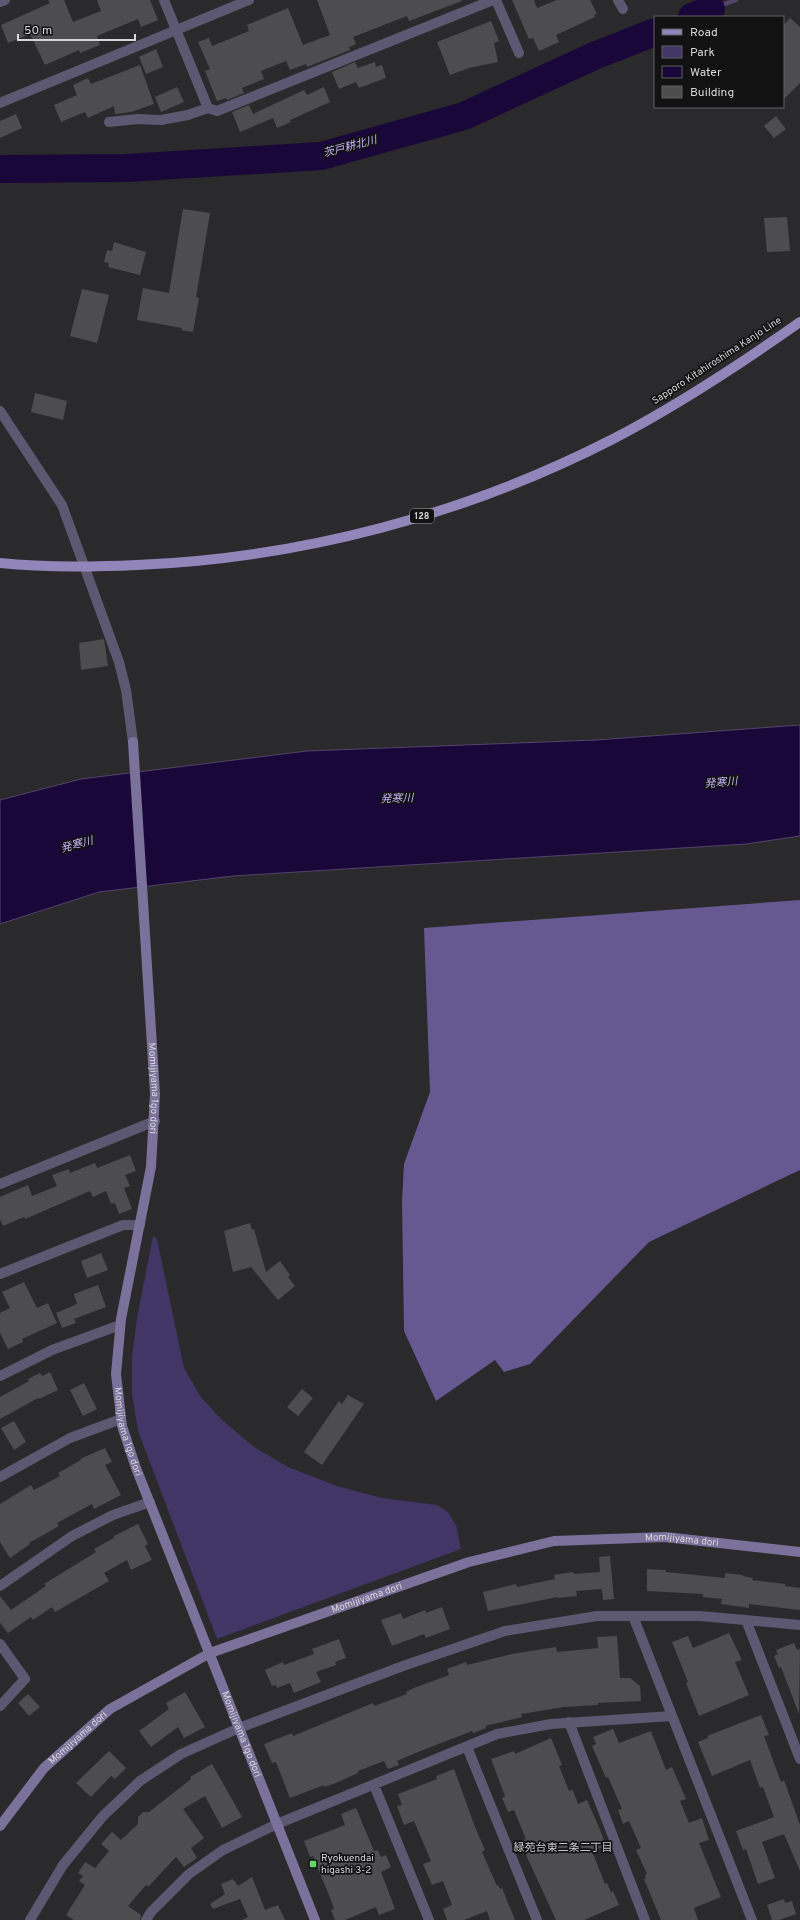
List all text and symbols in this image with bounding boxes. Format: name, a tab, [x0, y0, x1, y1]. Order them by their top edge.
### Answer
scale bar	[18, 16, 135, 42]
legend	[654, 16, 784, 108]
text: 50 m	[24, 23, 52, 39]
text: Road	[690, 25, 718, 41]
text: Park	[690, 45, 715, 61]
text: Water	[690, 65, 722, 81]
text: Building	[690, 85, 734, 101]
water label: 茨戸耕北川	[322, 133, 379, 161]
street label: Sapporo Kitahiroshima Kanjo Line	[650, 314, 784, 408]
road number: 128	[410, 509, 434, 523]
water label: 発寒川	[704, 775, 739, 791]
water label: 発寒川	[380, 791, 415, 807]
water label: 発寒川	[59, 834, 96, 856]
street label: Momijiyama 1go dori	[145, 1042, 162, 1134]
street label: Momijiyama 1go dori	[111, 1386, 145, 1478]
street label: Momijiyama dori	[645, 1530, 719, 1549]
street label: Momijiyama dori	[330, 1580, 404, 1616]
street label: Momijiyama 1go dori	[219, 1689, 264, 1779]
street label: Momijiyama dori	[46, 1708, 110, 1767]
district label: 緑苑台東二条二丁目	[514, 1841, 613, 1855]
place label: Ryokuendai higashi 3-2	[321, 1852, 374, 1877]
marker: Ryokuendai higashi 3-2	[308, 1859, 318, 1869]

